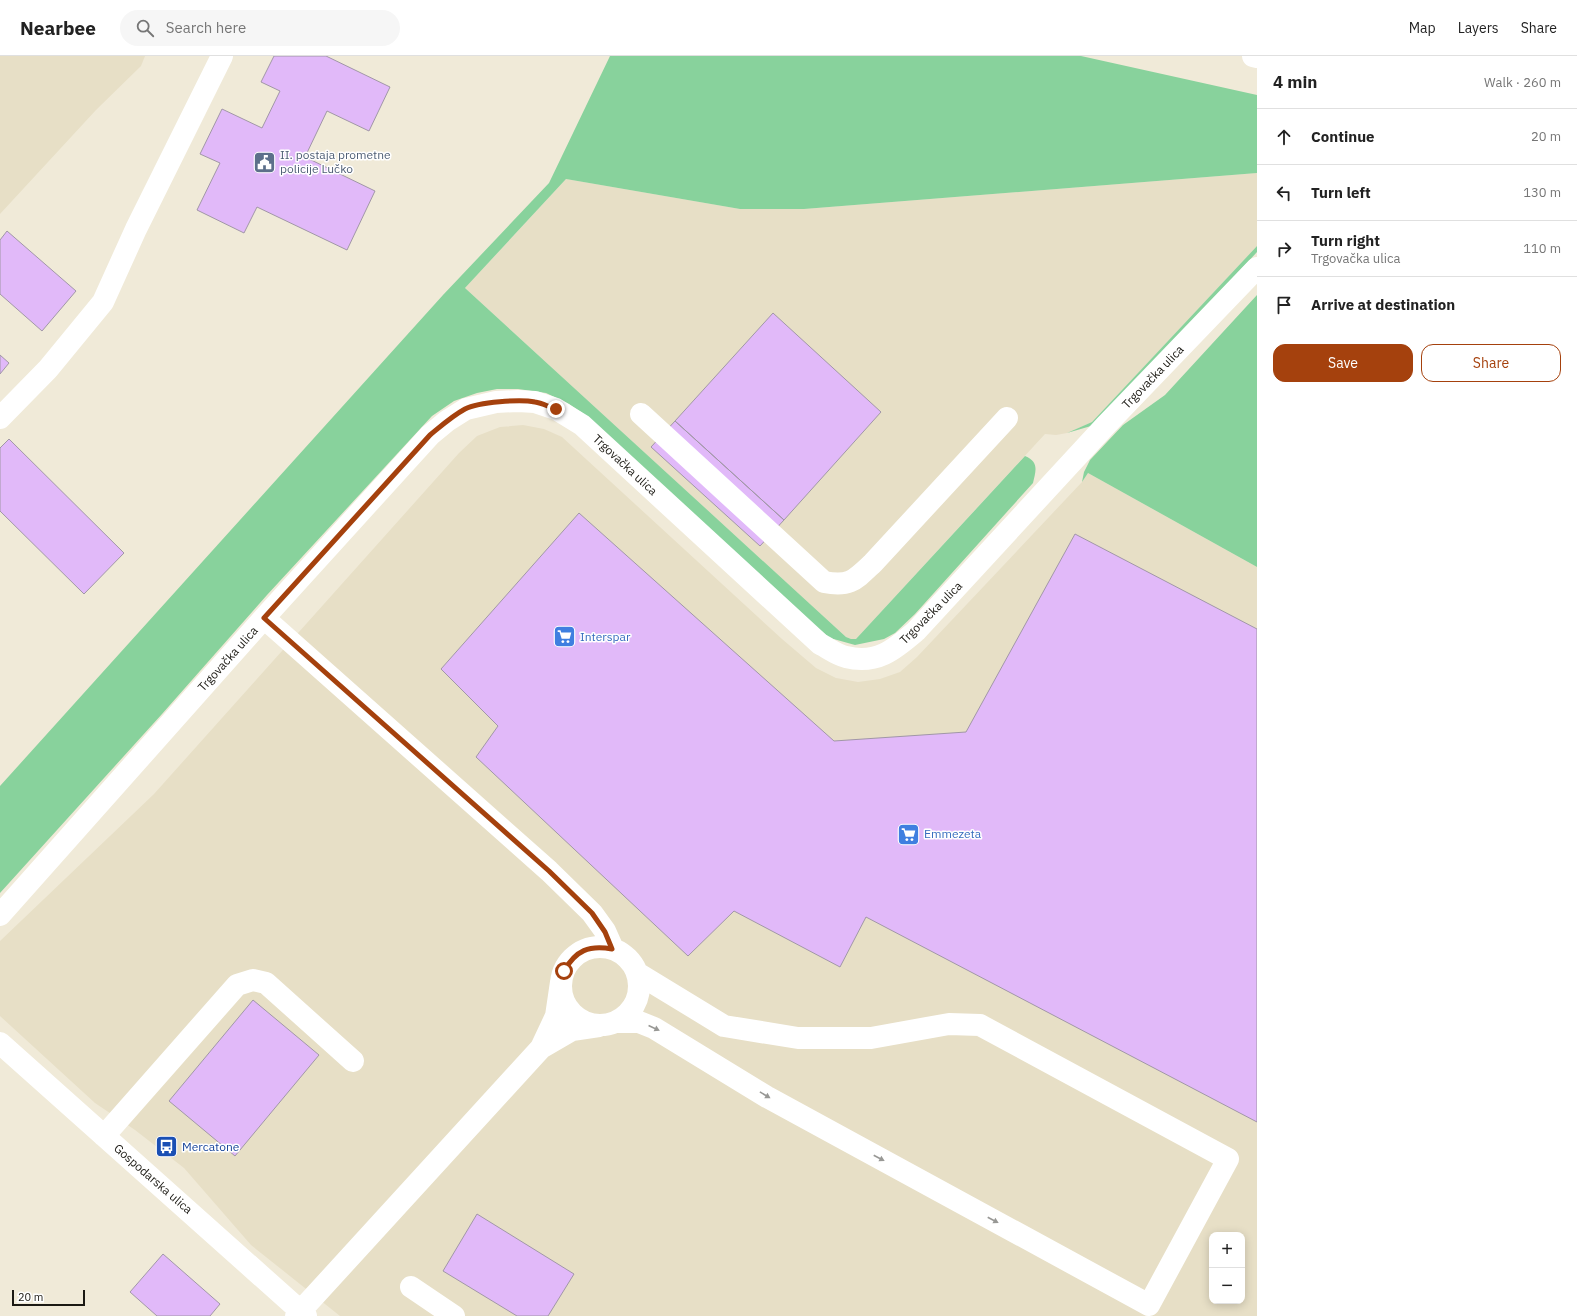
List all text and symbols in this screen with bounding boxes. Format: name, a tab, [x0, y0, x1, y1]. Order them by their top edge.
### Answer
search box	[120, 10, 400, 46]
text: Nearbee	[20, 16, 96, 40]
icon: search	[134, 17, 156, 39]
text: Search here	[166, 18, 246, 37]
text: Map	[1409, 19, 1436, 37]
text: Layers	[1458, 19, 1499, 37]
text: Share	[1521, 19, 1557, 37]
text: 4 min	[1273, 71, 1317, 93]
text: Walk · 260 m	[1484, 74, 1561, 91]
icon: ahead	[1273, 126, 1295, 148]
text: Continue	[1311, 127, 1375, 146]
text: 20 m	[1531, 128, 1561, 145]
place label: II. postaja prometne policije Lučko	[280, 147, 391, 176]
public building icon: II. postaja prometne policije Lučko	[252, 149, 278, 175]
icon: left	[1273, 182, 1295, 204]
text: Turn left	[1311, 183, 1371, 202]
text: 130 m	[1523, 184, 1561, 201]
text: Turn right	[1311, 231, 1380, 250]
icon: right	[1273, 238, 1295, 260]
text: 110 m	[1523, 240, 1561, 257]
text: Trgovačka ulica	[1311, 250, 1401, 267]
icon: arrive	[1273, 294, 1295, 316]
text: Arrive at destination	[1311, 295, 1455, 314]
street label: Trgovačka ulica	[1119, 341, 1187, 412]
button: Save	[1273, 344, 1413, 382]
button: Share	[1421, 344, 1561, 382]
route end	[547, 400, 565, 418]
street label: Trgovačka ulica	[590, 431, 661, 499]
street label: Trgovačka ulica	[896, 578, 966, 647]
street label: Trgovačka ulica	[194, 623, 261, 694]
supermarket icon: Interspar	[552, 624, 578, 650]
place label: Interspar	[580, 629, 631, 644]
supermarket icon: Emmezeta	[895, 821, 921, 847]
place label: Emmezeta	[924, 826, 982, 841]
route start	[555, 962, 573, 980]
one-way arrow	[648, 1025, 659, 1031]
one-way arrow	[759, 1092, 771, 1099]
bus stop icon: Mercatone	[153, 1134, 179, 1160]
place label: Mercatone	[182, 1139, 240, 1154]
street label: Gospodarska ulica	[111, 1140, 196, 1217]
one-way arrow	[873, 1154, 885, 1161]
one-way arrow	[987, 1216, 999, 1223]
map controls	[1209, 1232, 1245, 1304]
button: +	[1209, 1232, 1245, 1268]
button: −	[1209, 1268, 1245, 1304]
scale bar	[12, 1288, 85, 1307]
text: 20 m	[18, 1290, 43, 1304]

